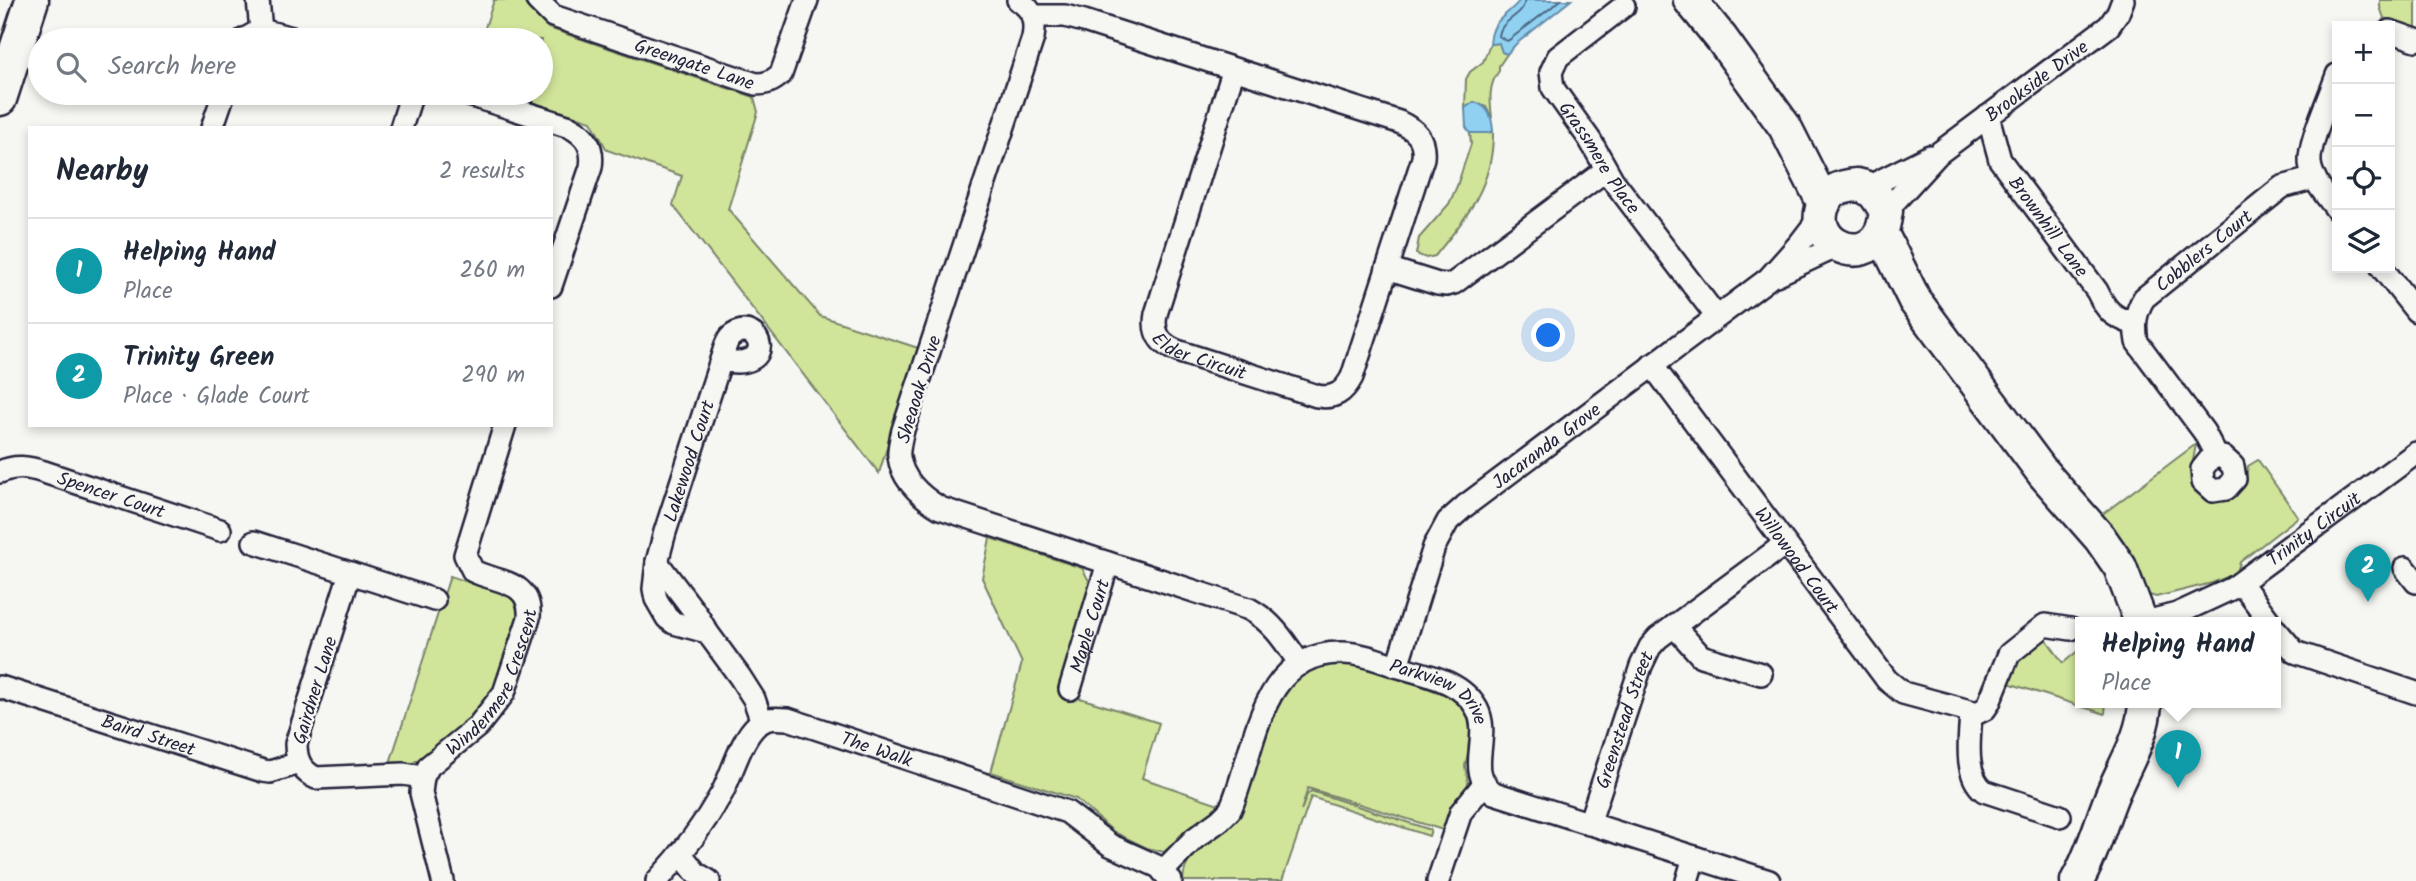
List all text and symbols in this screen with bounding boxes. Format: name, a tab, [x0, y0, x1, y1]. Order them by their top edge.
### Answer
map controls	[2332, 21, 2395, 273]
button: +	[2332, 21, 2395, 84]
search box	[28, 28, 553, 105]
street label: Greengate Lane	[630, 31, 758, 100]
street label: Brookside Drive	[1979, 33, 2096, 131]
text: Search here	[108, 46, 236, 88]
icon: search	[52, 48, 90, 86]
button: −	[2332, 84, 2395, 147]
street label: Grassmere Place	[1550, 96, 1647, 222]
button: locate	[2332, 147, 2395, 210]
text: Nearby	[56, 148, 148, 196]
text: 2 results	[439, 154, 525, 190]
street label: Brownhill Lane	[2000, 170, 2095, 285]
street label: Cobblers Court	[2149, 203, 2260, 300]
button: layers	[2332, 210, 2395, 273]
text: Helping Hand	[123, 232, 276, 274]
text: 1	[76, 253, 82, 289]
text: 260 m	[460, 253, 525, 289]
text: Place	[123, 274, 173, 310]
your location	[1531, 318, 1565, 352]
street label: Elder Circuit	[1143, 327, 1250, 390]
street label: Sheaoak Drive	[889, 331, 951, 447]
text: Trinity Green	[123, 337, 274, 379]
text: 2	[72, 358, 86, 394]
text: 290 m	[461, 358, 525, 394]
text: Place · Glade Court	[123, 379, 310, 415]
street label: Lakewood Court	[656, 396, 724, 526]
street label: Jacaranda Grove	[1486, 396, 1608, 498]
street label: Spencer Court	[53, 464, 169, 528]
street label: Trinity Circuit	[2261, 485, 2369, 575]
street label: Willowood Court	[1746, 501, 1846, 621]
pin: 2	[2345, 544, 2391, 602]
street label: Maple Court	[1063, 575, 1119, 677]
street label: Windermere Crescent	[440, 608, 546, 764]
popup	[2075, 617, 2281, 708]
text: Helping Hand	[2102, 624, 2254, 666]
street label: Gairdner Lane	[285, 633, 347, 748]
street label: Greenstead Street	[1589, 646, 1663, 793]
street label: Parkview Drive	[1385, 652, 1494, 728]
text: Place	[2102, 666, 2151, 702]
street label: Baird Street	[97, 707, 199, 766]
street label: The Walk	[837, 725, 916, 776]
pin: 1	[2155, 730, 2201, 788]

